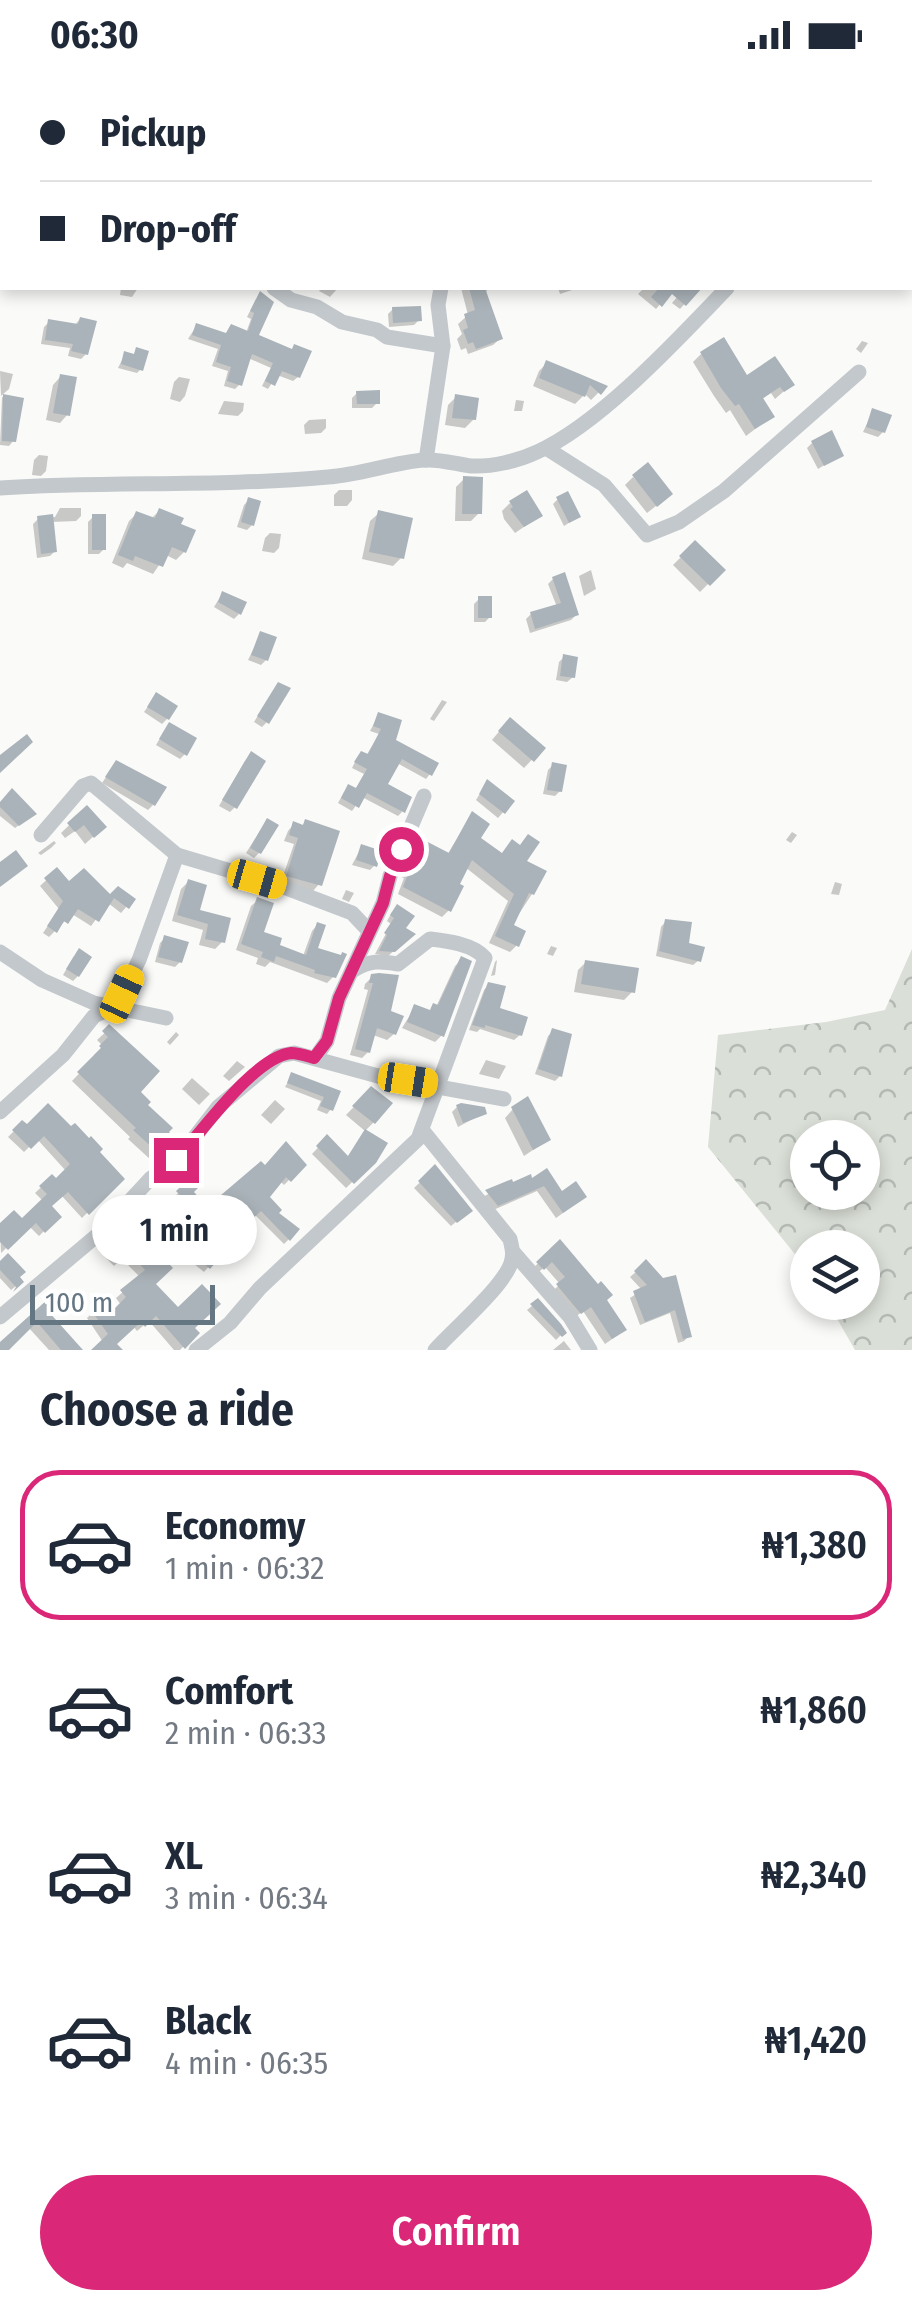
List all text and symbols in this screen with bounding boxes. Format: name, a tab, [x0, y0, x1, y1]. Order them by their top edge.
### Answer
text: 06:30	[50, 12, 139, 58]
text: Pickup	[100, 110, 206, 156]
text: Drop-off	[100, 206, 236, 252]
route start	[379, 827, 424, 872]
car	[224, 856, 290, 902]
car	[96, 960, 148, 1028]
car	[376, 1060, 440, 1100]
map controls	[790, 1120, 880, 1320]
button: locate	[790, 1120, 880, 1210]
route end	[154, 1138, 199, 1183]
callout: 1 min	[94, 1195, 258, 1265]
text: 1 min	[140, 1211, 209, 1249]
button: layers	[790, 1230, 880, 1320]
scale bar	[30, 1280, 215, 1324]
text: 100 m	[45, 1286, 113, 1319]
text: Choose a ride	[40, 1383, 294, 1437]
icon: car	[45, 1500, 135, 1590]
text: Economy	[165, 1503, 305, 1549]
text: ₦1,380	[762, 1522, 867, 1568]
text: 1 min · 06:32	[165, 1549, 324, 1587]
icon: car	[45, 1665, 135, 1755]
text: Comfort	[165, 1668, 293, 1714]
text: ₦1,860	[760, 1687, 867, 1733]
text: 2 min · 06:33	[165, 1714, 326, 1752]
icon: car	[45, 1830, 135, 1920]
text: XL	[165, 1833, 203, 1879]
text: ₦2,340	[761, 1852, 867, 1898]
text: 3 min · 06:34	[165, 1879, 328, 1917]
icon: car	[45, 1995, 135, 2085]
text: Black	[165, 1998, 251, 2044]
text: ₦1,420	[764, 2017, 867, 2063]
text: 4 min · 06:35	[165, 2044, 328, 2082]
button: Confirm	[40, 2175, 872, 2290]

